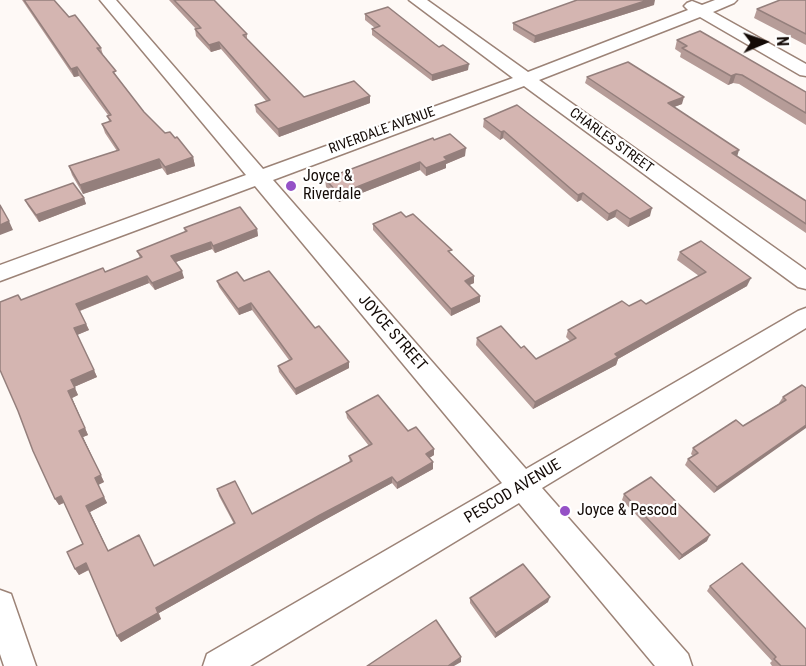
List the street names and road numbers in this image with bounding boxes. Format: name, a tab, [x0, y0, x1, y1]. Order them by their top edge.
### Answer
street label: RIVERDALE AVENUE	[327, 104, 437, 158]
street label: CHARLES STREET	[566, 105, 656, 177]
street label: JOYCE STREET	[353, 291, 431, 375]
street label: PESCOD AVENUE	[461, 456, 565, 528]

